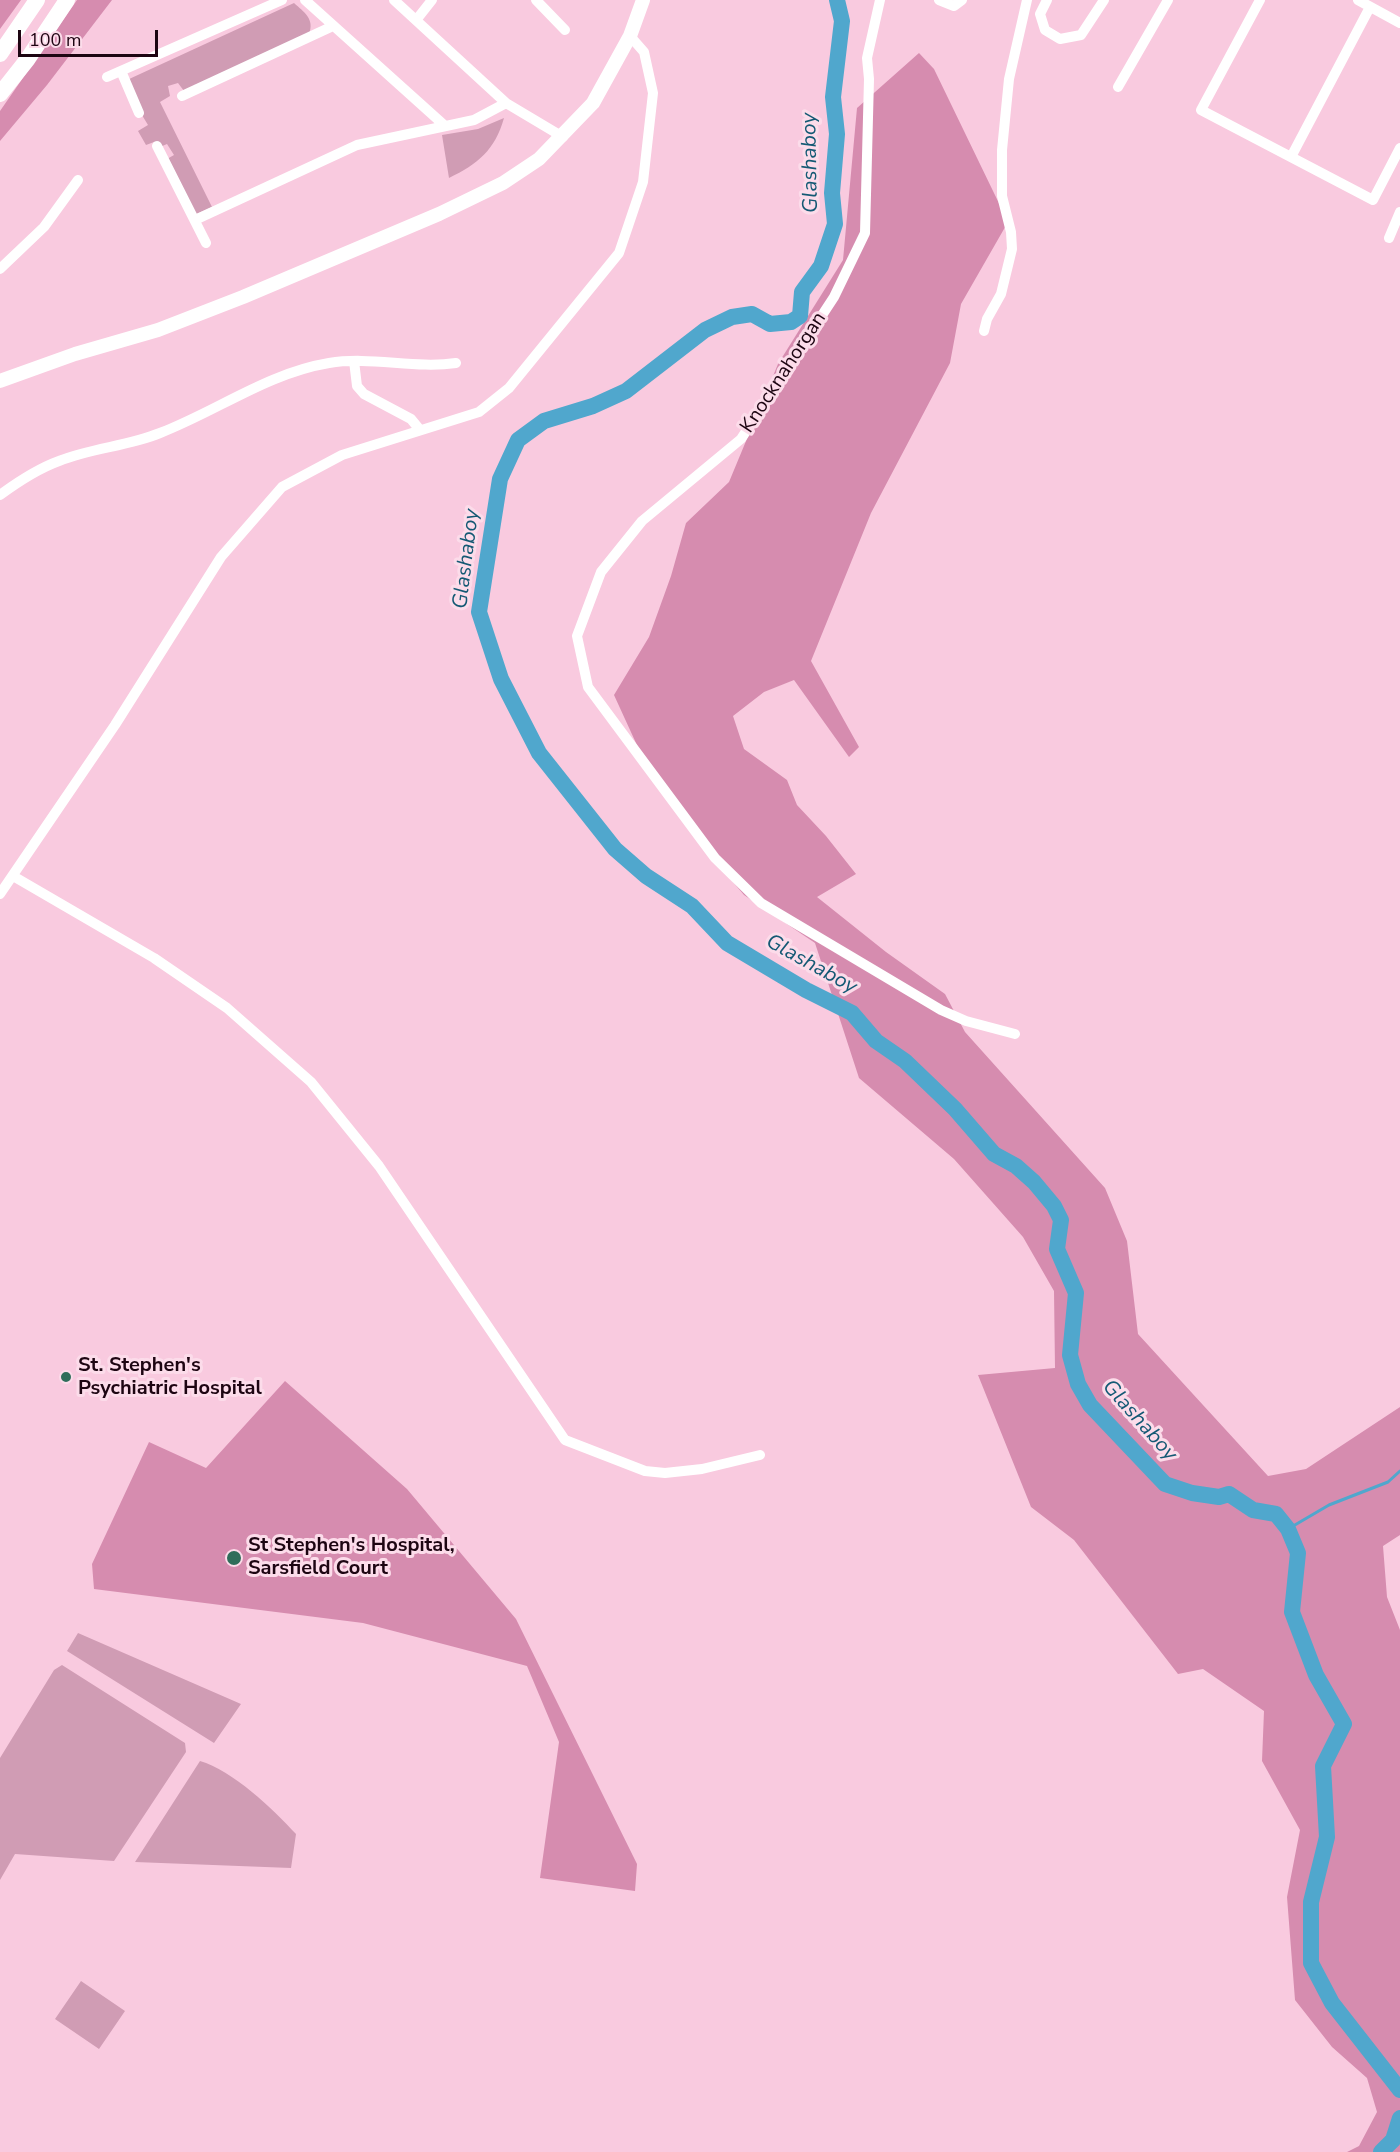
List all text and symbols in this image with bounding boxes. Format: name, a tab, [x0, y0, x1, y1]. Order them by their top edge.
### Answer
scale bar	[21, 18, 160, 56]
text: 100 m	[29, 28, 81, 52]
water label: Glashaboy	[798, 113, 824, 213]
street label: Knocknahorgan	[736, 308, 832, 438]
water label: Glashaboy	[448, 508, 486, 610]
water label: Glashaboy	[761, 930, 861, 1000]
place label: St. Stephen's Psychiatric Hospital	[78, 1354, 262, 1401]
marker: St. Stephen's Psychiatric Hospital	[59, 1370, 73, 1384]
water label: Glashaboy	[1096, 1375, 1182, 1467]
place label: St Stephen's Hospital, Sarsfield Court	[248, 1534, 455, 1581]
marker: St Stephen's Hospital, Sarsfield Court	[225, 1549, 243, 1567]

